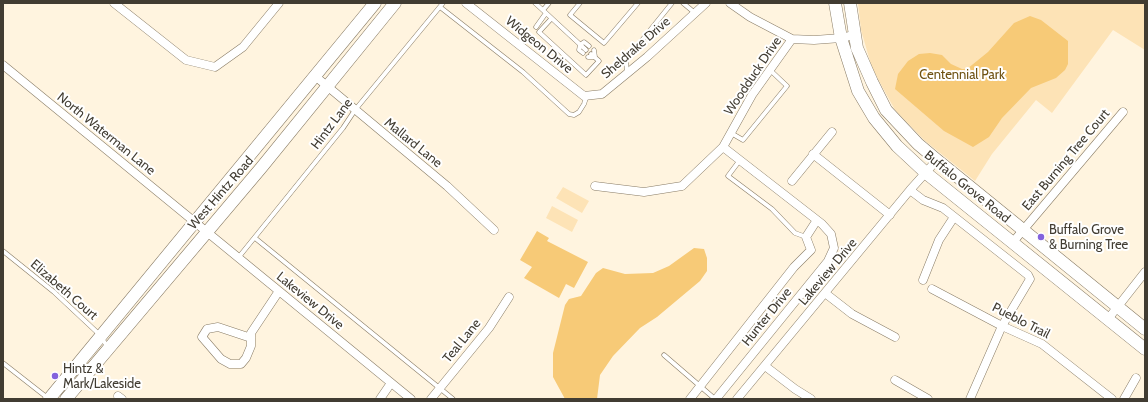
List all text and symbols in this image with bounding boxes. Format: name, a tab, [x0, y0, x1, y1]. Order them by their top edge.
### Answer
street label: Widgeon Drive	[502, 13, 576, 77]
street label: Sheldrake Drive	[598, 14, 674, 82]
street label: Woodduck Drive	[721, 34, 785, 118]
park label: Centennial Park	[919, 67, 1005, 83]
street label: North Waterman Lane	[54, 90, 158, 178]
street label: Hintz Lane	[308, 96, 356, 152]
street label: East Burning Tree Court	[1019, 106, 1113, 214]
street label: Mallard Lane	[381, 115, 445, 171]
street label: Buffalo Grove Road	[921, 148, 1013, 226]
street label: West Hintz Road	[185, 153, 257, 233]
place label: Buffalo Grove & Burning Tree	[1049, 222, 1128, 253]
marker: Buffalo Grove & Burning Tree	[1036, 232, 1046, 242]
street label: Lakeview Drive	[796, 235, 860, 309]
street label: Elizabeth Court	[27, 257, 101, 323]
street label: Lakeview Drive	[273, 269, 347, 333]
street label: Hunter Drive	[739, 285, 795, 349]
street label: Pueblo Trail	[989, 300, 1053, 342]
street label: Teal Lane	[440, 316, 484, 366]
place label: Hintz & Mark/Lakeside	[63, 361, 141, 392]
marker: Hintz & Mark/Lakeside	[50, 371, 60, 381]

